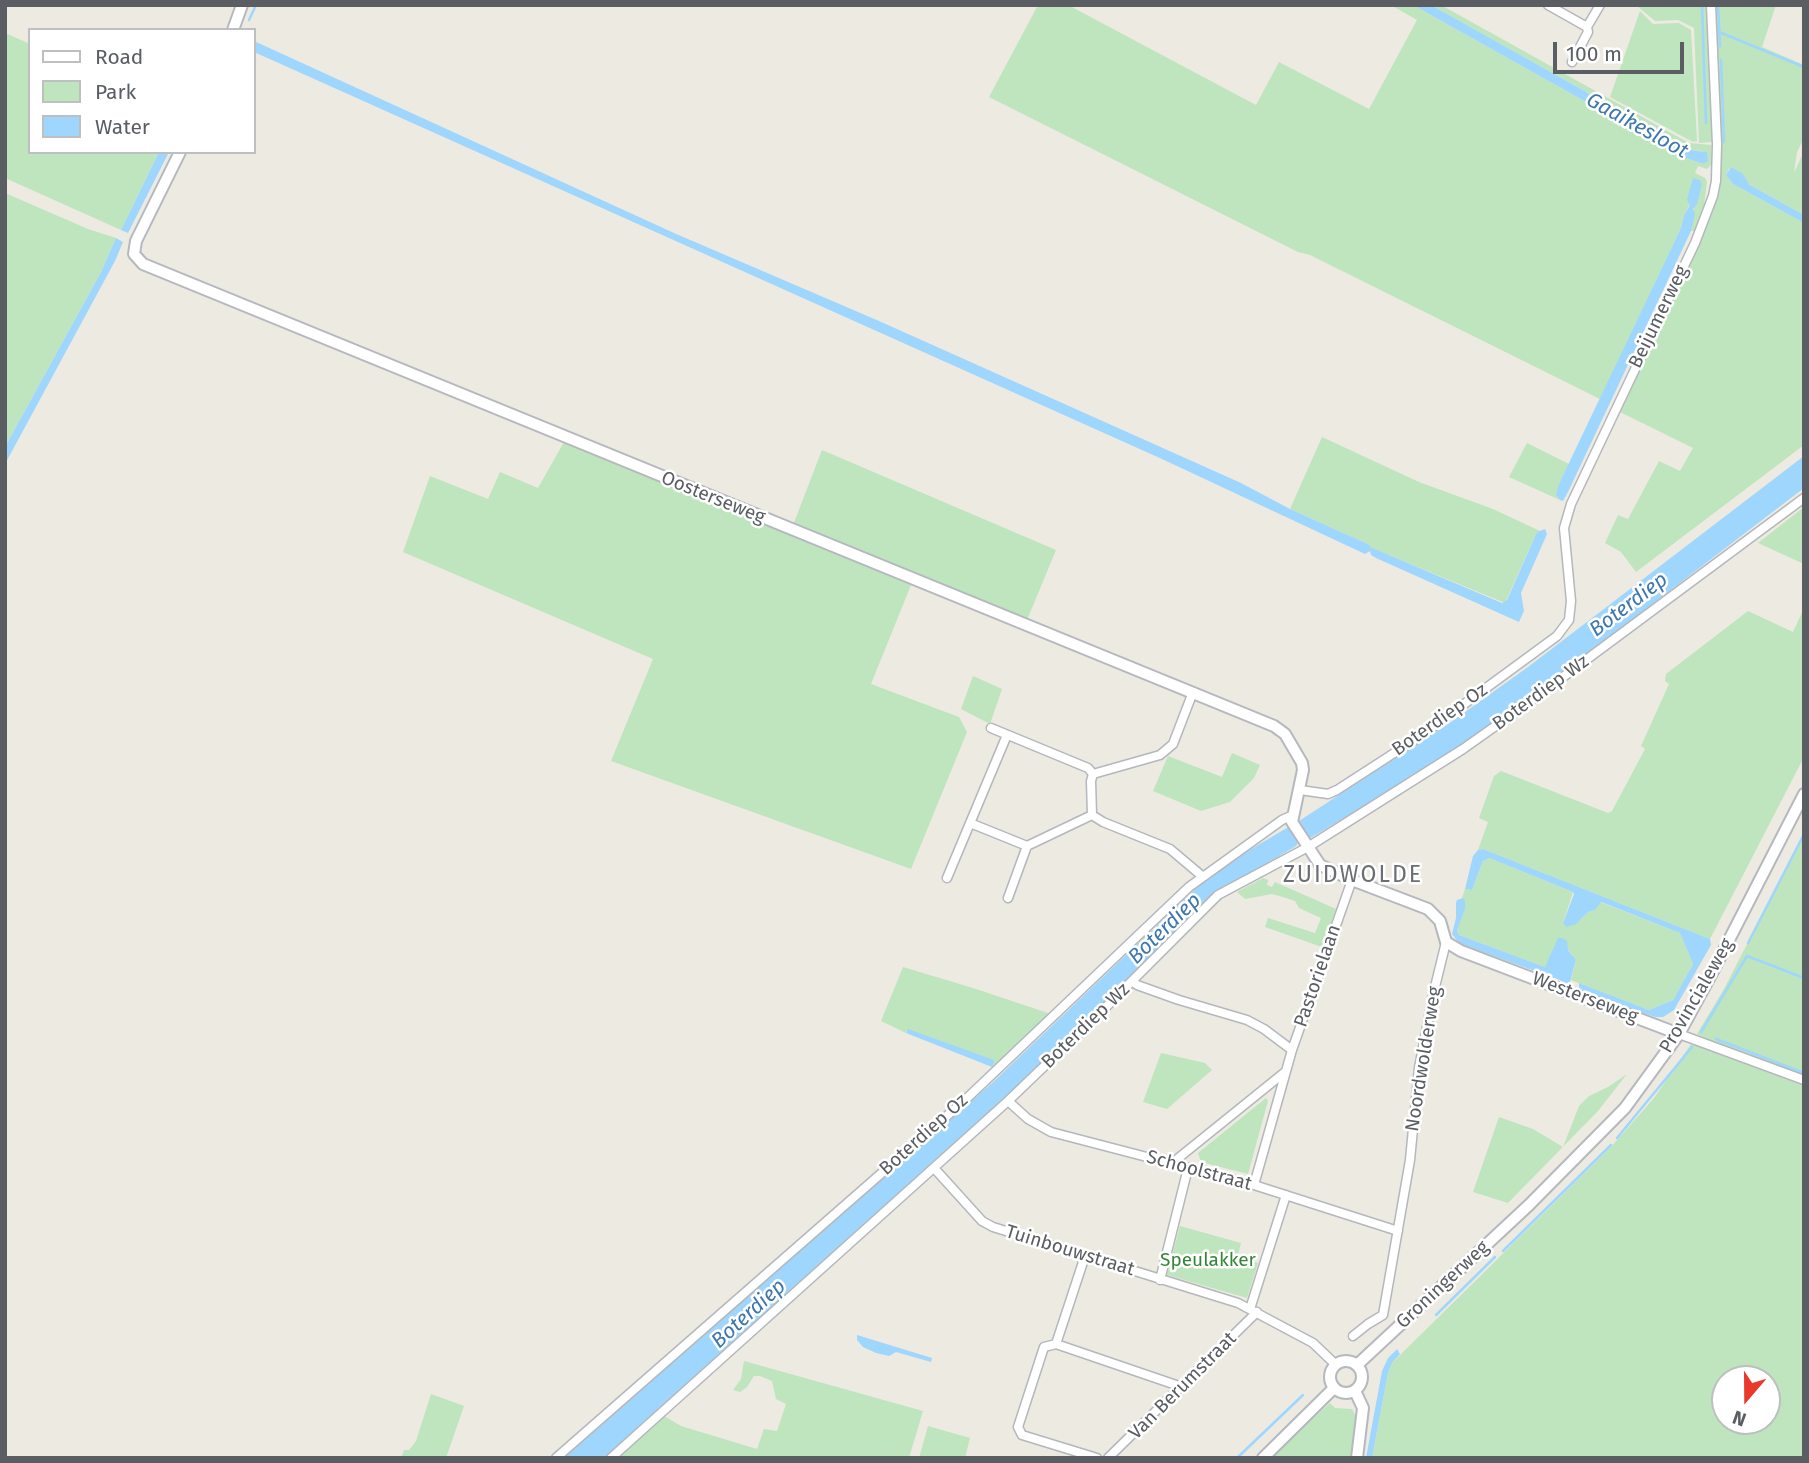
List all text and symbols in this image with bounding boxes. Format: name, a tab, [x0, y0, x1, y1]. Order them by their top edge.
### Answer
legend	[28, 28, 256, 154]
scale bar	[1557, 28, 1688, 72]
text: 100 m	[1566, 41, 1622, 67]
text: Road	[95, 44, 143, 70]
text: Park	[95, 79, 136, 105]
water label: Gaaikesloot	[1582, 88, 1692, 164]
text: Water	[95, 114, 150, 140]
street label: Beijumerweg	[1624, 262, 1694, 372]
street label: Oosterseweg	[658, 467, 768, 529]
water label: Boterdiep	[1585, 567, 1673, 643]
street label: Boterdiep Wz	[1488, 650, 1594, 736]
street label: Boterdiep Oz	[1388, 679, 1492, 761]
district label: ZUIDWOLDE	[1284, 862, 1422, 890]
water label: Boterdiep	[1123, 888, 1207, 970]
street label: Pastorielaan	[1290, 922, 1346, 1030]
street label: Provincialeweg	[1655, 935, 1739, 1057]
street label: Westerseweg	[1529, 967, 1641, 1029]
street label: Boterdiep Wz	[1037, 978, 1135, 1074]
street label: Noordwolderweg	[1401, 985, 1447, 1133]
street label: Boterdiep Oz	[875, 1089, 973, 1181]
street label: Schoolstraat	[1144, 1146, 1254, 1196]
street label: Tuinbouwstraat	[1003, 1221, 1137, 1281]
street label: Groningerweg	[1392, 1236, 1494, 1334]
park label: Speulakker	[1160, 1250, 1256, 1272]
water label: Boterdiep	[707, 1274, 791, 1354]
street label: Van Berumstraat	[1124, 1327, 1242, 1445]
north arrow	[1711, 1365, 1781, 1435]
text: N	[1729, 1405, 1749, 1431]

